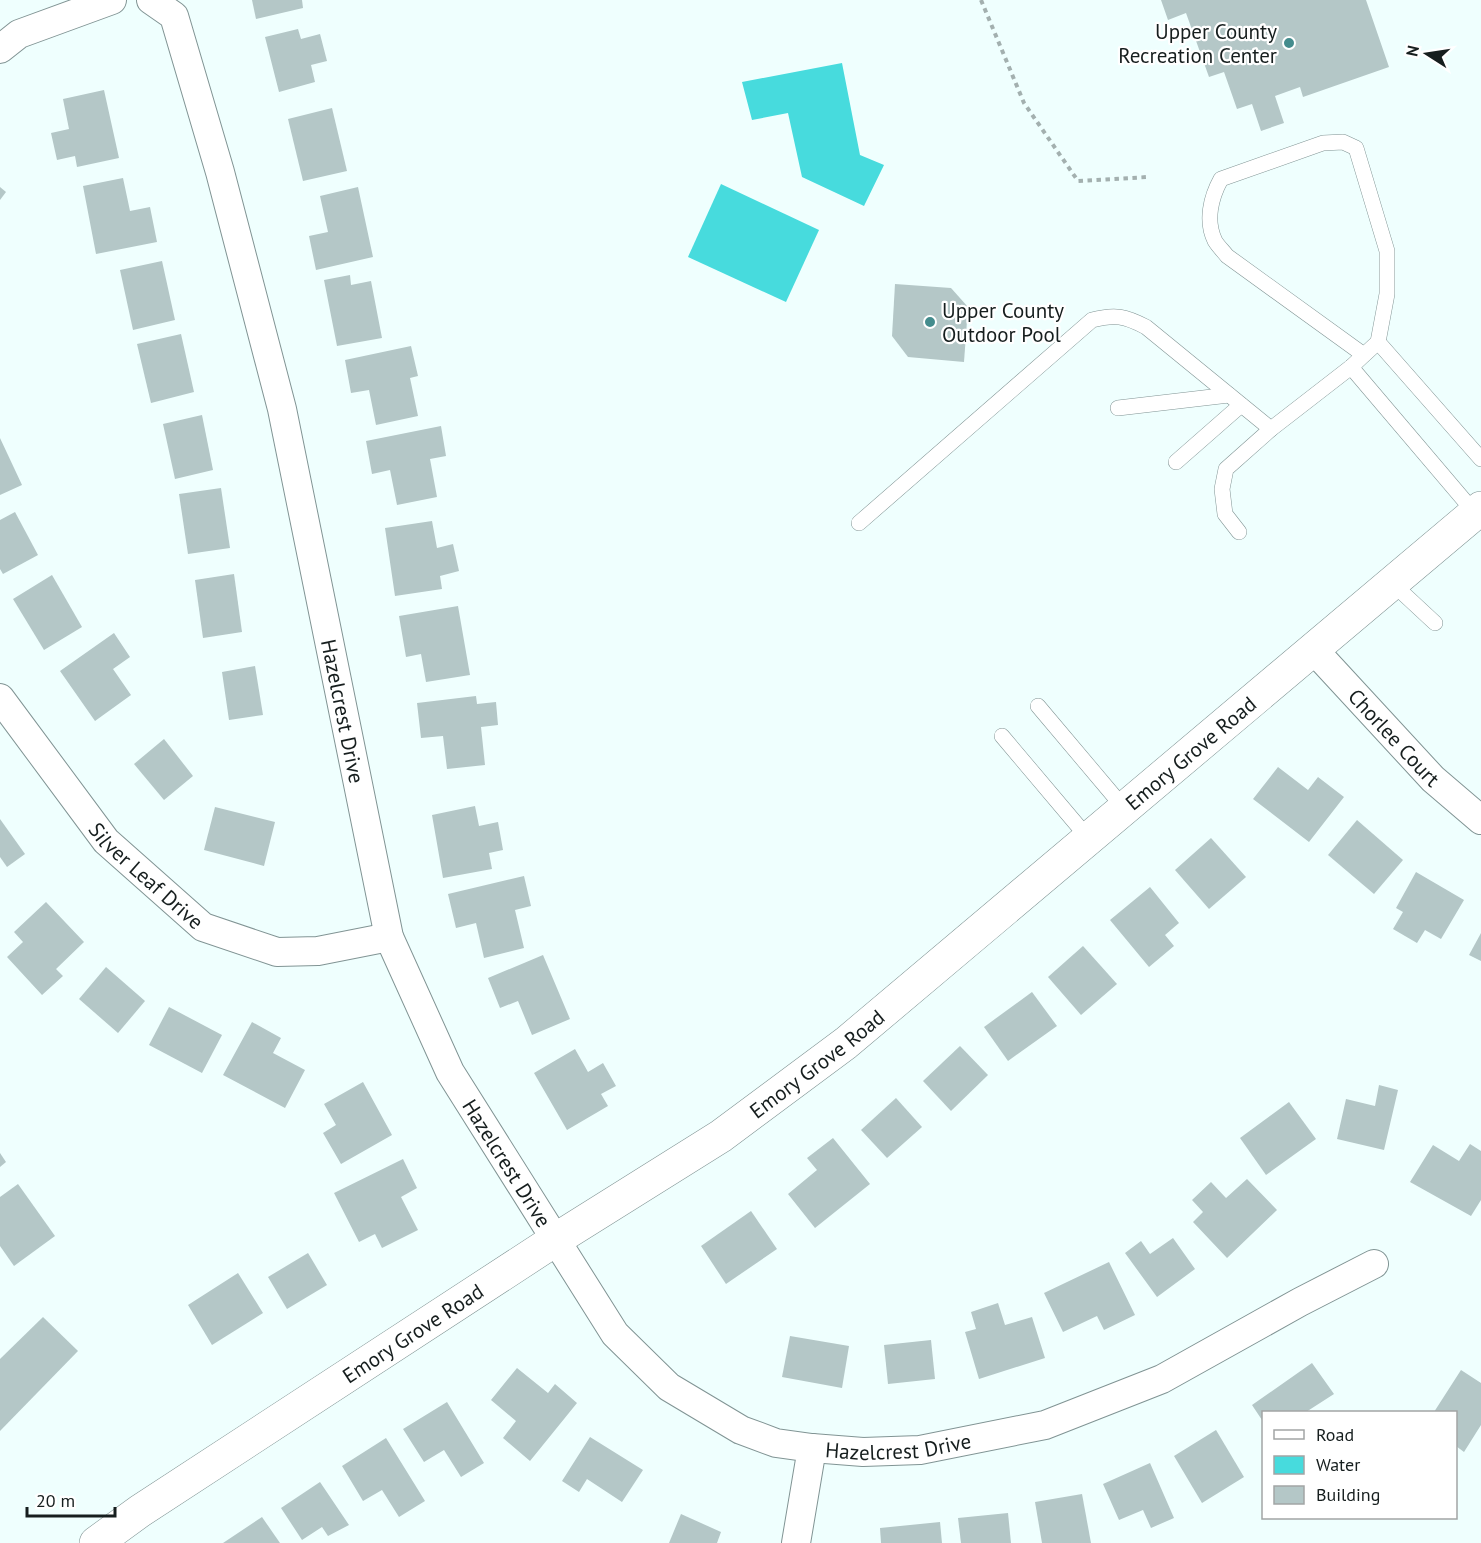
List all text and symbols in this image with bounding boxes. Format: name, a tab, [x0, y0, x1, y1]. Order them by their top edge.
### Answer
place label: Upper County Recreation Center	[1118, 18, 1277, 69]
north arrow	[1397, 24, 1457, 84]
marker: Upper County Recreation Center	[1282, 36, 1296, 50]
text: N	[1401, 44, 1423, 58]
place label: Upper County Outdoor Pool	[942, 297, 1064, 348]
marker: Upper County Outdoor Pool	[923, 315, 937, 329]
street label: Hazelcrest Drive	[315, 637, 371, 786]
street label: Chorlee Court	[1343, 683, 1445, 792]
street label: Emory Grove Road	[1119, 690, 1261, 816]
street label: Silver Leaf Drive	[83, 817, 209, 935]
street label: Emory Grove Road	[744, 1003, 890, 1124]
street label: Hazelcrest Drive	[457, 1094, 558, 1232]
street label: Emory Grove Road	[337, 1277, 488, 1389]
legend	[1262, 1411, 1457, 1519]
text: Road	[1316, 1423, 1354, 1446]
street label: Hazelcrest Drive	[824, 1427, 973, 1466]
text: Water	[1316, 1453, 1360, 1476]
scale bar	[27, 1480, 116, 1518]
text: Building	[1316, 1483, 1380, 1506]
text: 20 m	[36, 1489, 75, 1512]

